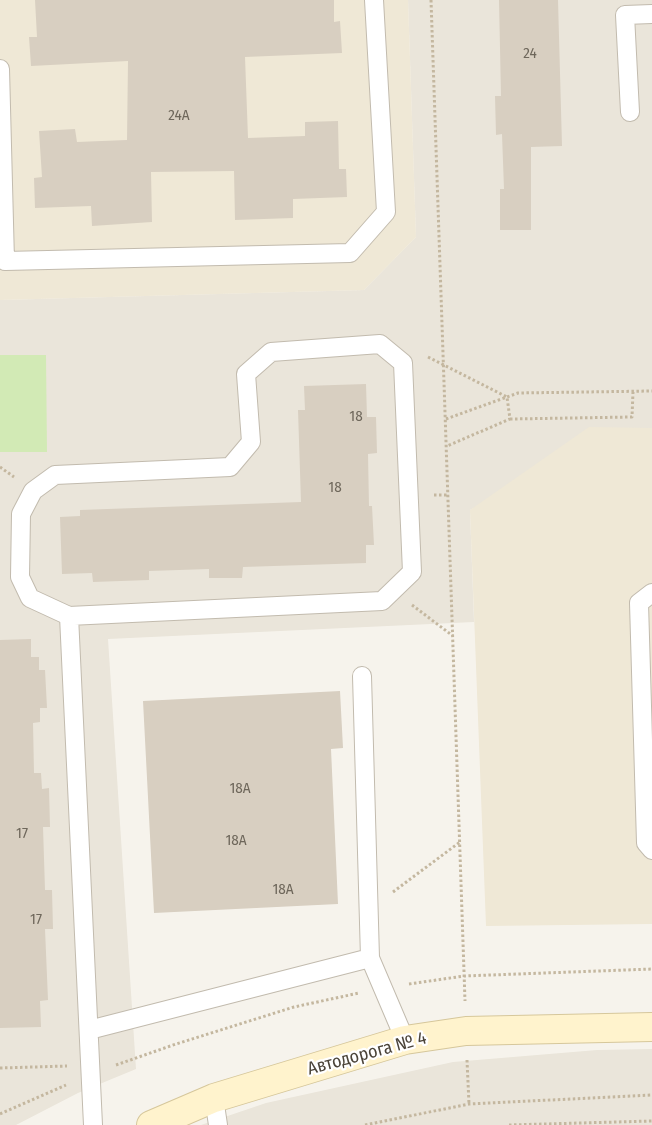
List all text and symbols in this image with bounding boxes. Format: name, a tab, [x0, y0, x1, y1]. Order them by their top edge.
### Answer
house number: 24	[523, 45, 537, 63]
house number: 24А	[168, 107, 190, 125]
house number: 18	[349, 408, 363, 426]
house number: 18	[328, 479, 342, 497]
house number: 18А	[229, 780, 251, 798]
house number: 17	[16, 825, 28, 843]
house number: 18А	[225, 832, 247, 850]
house number: 18А	[272, 881, 294, 899]
house number: 17	[30, 911, 42, 929]
street label: Автодорога № 4	[305, 1028, 429, 1080]

